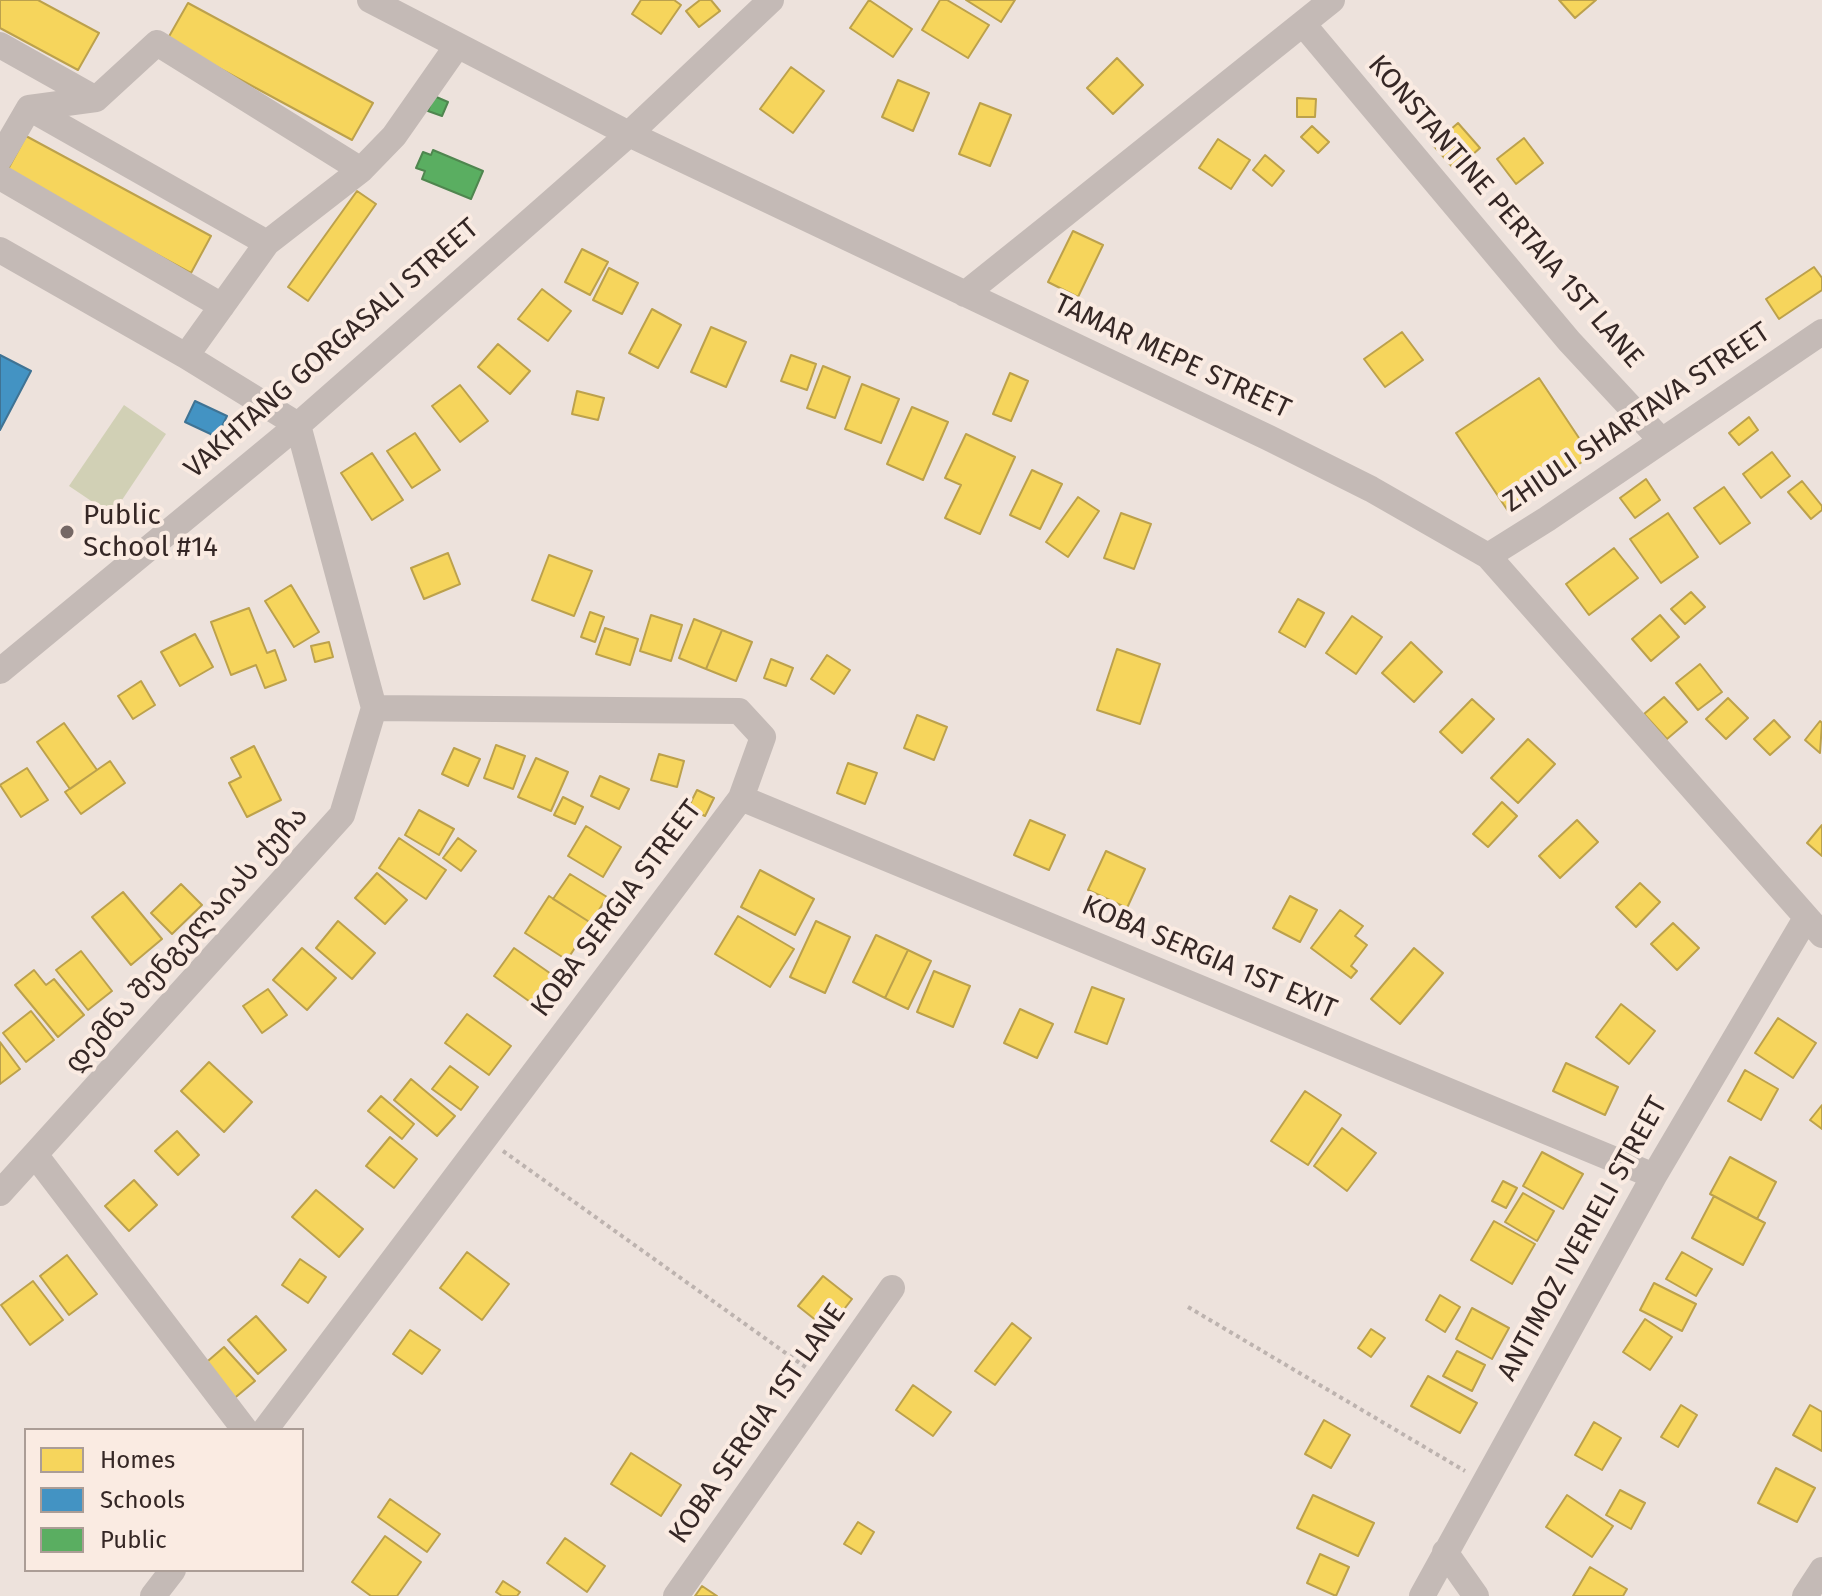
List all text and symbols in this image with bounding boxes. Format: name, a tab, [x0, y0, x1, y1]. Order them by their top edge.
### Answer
street label: KONSTANTINE PERTAIA 1ST LANE	[1360, 49, 1650, 375]
street label: VAKHTANG GORGASALI STREET	[178, 212, 486, 486]
street label: TAMAR MEPE STREET	[1048, 287, 1296, 427]
street label: ZHIULI SHARTAVA STREET	[1497, 316, 1777, 520]
place label: Public School #14	[83, 499, 218, 565]
marker: Public School #14	[58, 523, 76, 541]
street label: KOBA SERGIA STREET	[525, 794, 709, 1024]
street label: დემნა შენგელაიას ქუჩა	[58, 800, 316, 1080]
street label: KOBA SERGIA 1ST EXIT	[1076, 889, 1342, 1027]
street label: ANTIMOZ IVERIELI STREET	[1491, 1091, 1675, 1387]
street label: KOBA SERGIA 1ST LANE	[663, 1298, 853, 1550]
legend	[24, 1428, 304, 1572]
text: Homes	[100, 1446, 175, 1474]
text: Schools	[100, 1486, 185, 1514]
text: Public	[100, 1526, 167, 1554]

